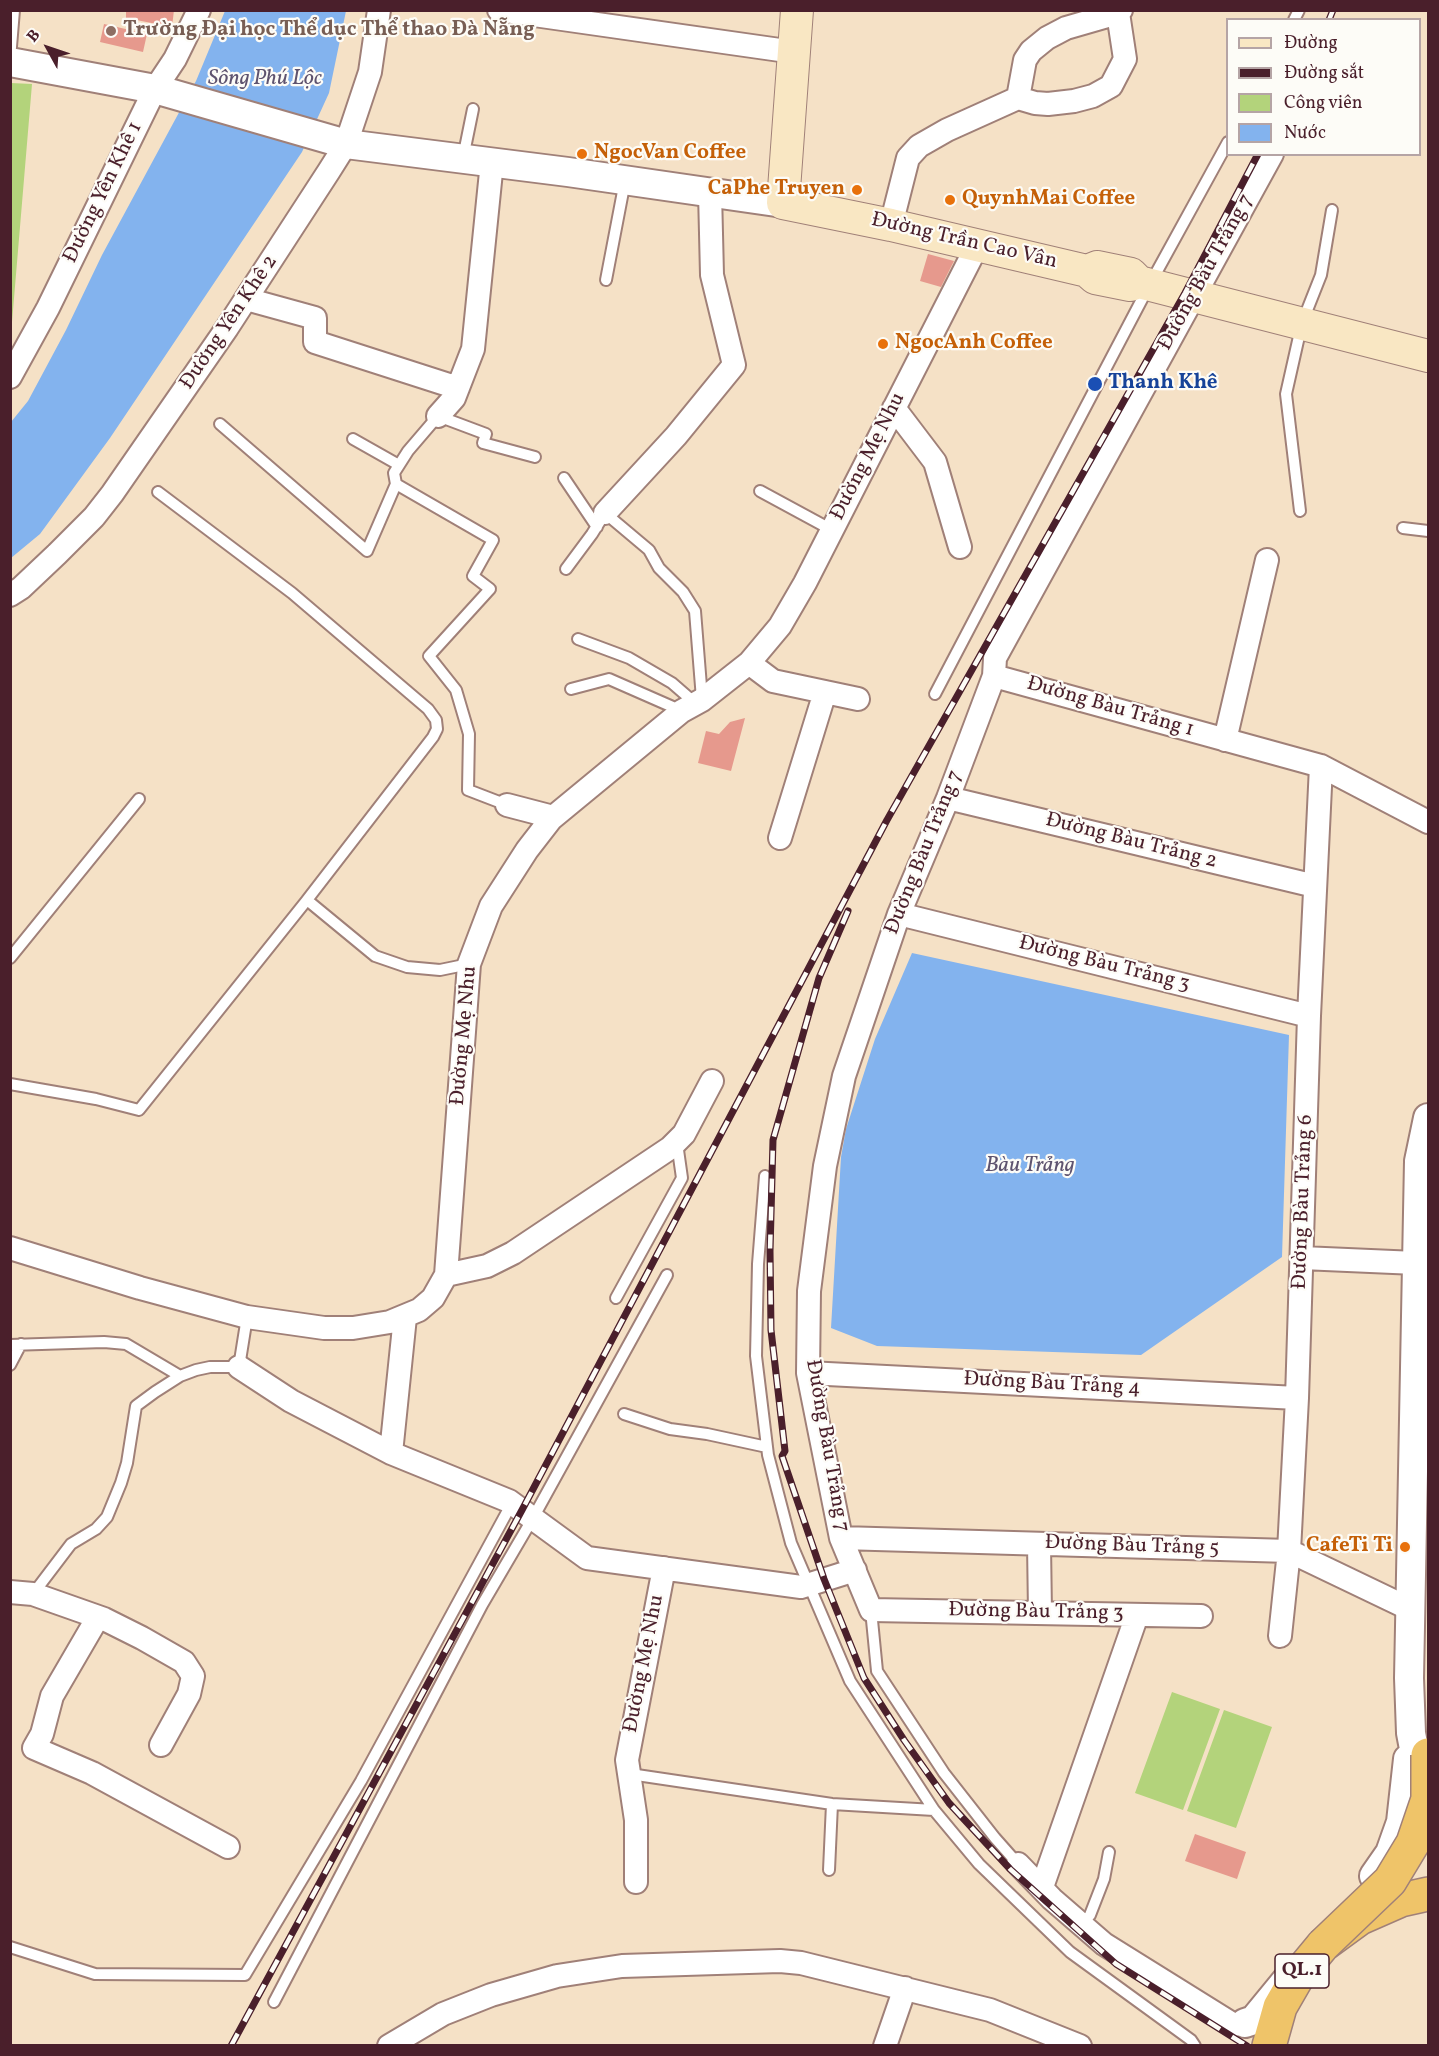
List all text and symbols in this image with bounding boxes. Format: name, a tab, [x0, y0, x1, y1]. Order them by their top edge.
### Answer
north arrow	[18, 18, 78, 78]
place label: Trường Đại học Thể dục Thể thao Đà Nẵng	[123, 18, 535, 44]
legend	[1226, 18, 1421, 156]
marker: Trường Đại học Thể dục Thể thao Đà Nẵng	[104, 24, 118, 38]
text: B	[22, 25, 46, 48]
text: Đường	[1284, 31, 1338, 56]
text: Đường sắt	[1284, 61, 1364, 86]
water label: Sông Phú Lộc	[208, 67, 322, 93]
text: Công viên	[1284, 91, 1363, 116]
street label: Đường Yên Khê 1	[59, 118, 149, 268]
text: Nước	[1284, 121, 1326, 146]
place label: NgocVan Coffee	[594, 141, 746, 167]
marker: NgocVan Coffee	[575, 147, 589, 161]
place label: CaPhe Truyen	[708, 177, 845, 203]
marker: CaPhe Truyen	[850, 183, 864, 197]
place label: QuynhMai Coffee	[962, 187, 1135, 213]
street label: Đường Bàu Trảng 7	[1154, 190, 1260, 356]
marker: QuynhMai Coffee	[943, 193, 957, 207]
street label: Đường Trần Cao Vân	[869, 208, 1059, 276]
street label: Đường Yên Khê 2	[176, 251, 284, 395]
place label: NgocAnh Coffee	[895, 331, 1053, 357]
marker: NgocAnh Coffee	[876, 337, 890, 351]
place label: Thanh Khê	[1108, 371, 1218, 397]
marker: Thanh Khê	[1086, 375, 1104, 393]
street label: Đường Mẹ Nhu	[826, 389, 912, 525]
street label: Đường Bàu Trảng 1	[1023, 672, 1197, 744]
street label: Đường Bàu Trảng 7	[881, 767, 969, 939]
street label: Đường Bàu Trảng 2	[1043, 808, 1219, 876]
street label: Đường Bàu Trảng 3	[1016, 932, 1192, 998]
street label: Đường Mẹ Nhu	[446, 965, 484, 1107]
street label: Đường Bàu Trảng 6	[1288, 1114, 1320, 1290]
water label: Bàu Trảng	[985, 1154, 1075, 1180]
street label: Đường Bàu Trảng 7	[798, 1358, 854, 1534]
street label: Đường Bàu Trảng 4	[963, 1368, 1141, 1402]
street label: Đường Bàu Trảng 5	[1044, 1531, 1220, 1563]
place label: CafeTi Ti	[1306, 1534, 1393, 1560]
marker: CafeTi Ti	[1398, 1540, 1412, 1554]
street label: Đường Mẹ Nhu	[619, 1593, 671, 1735]
street label: Đường Bàu Trảng 3	[948, 1599, 1124, 1627]
road number: QL.1	[1275, 1954, 1329, 1988]

